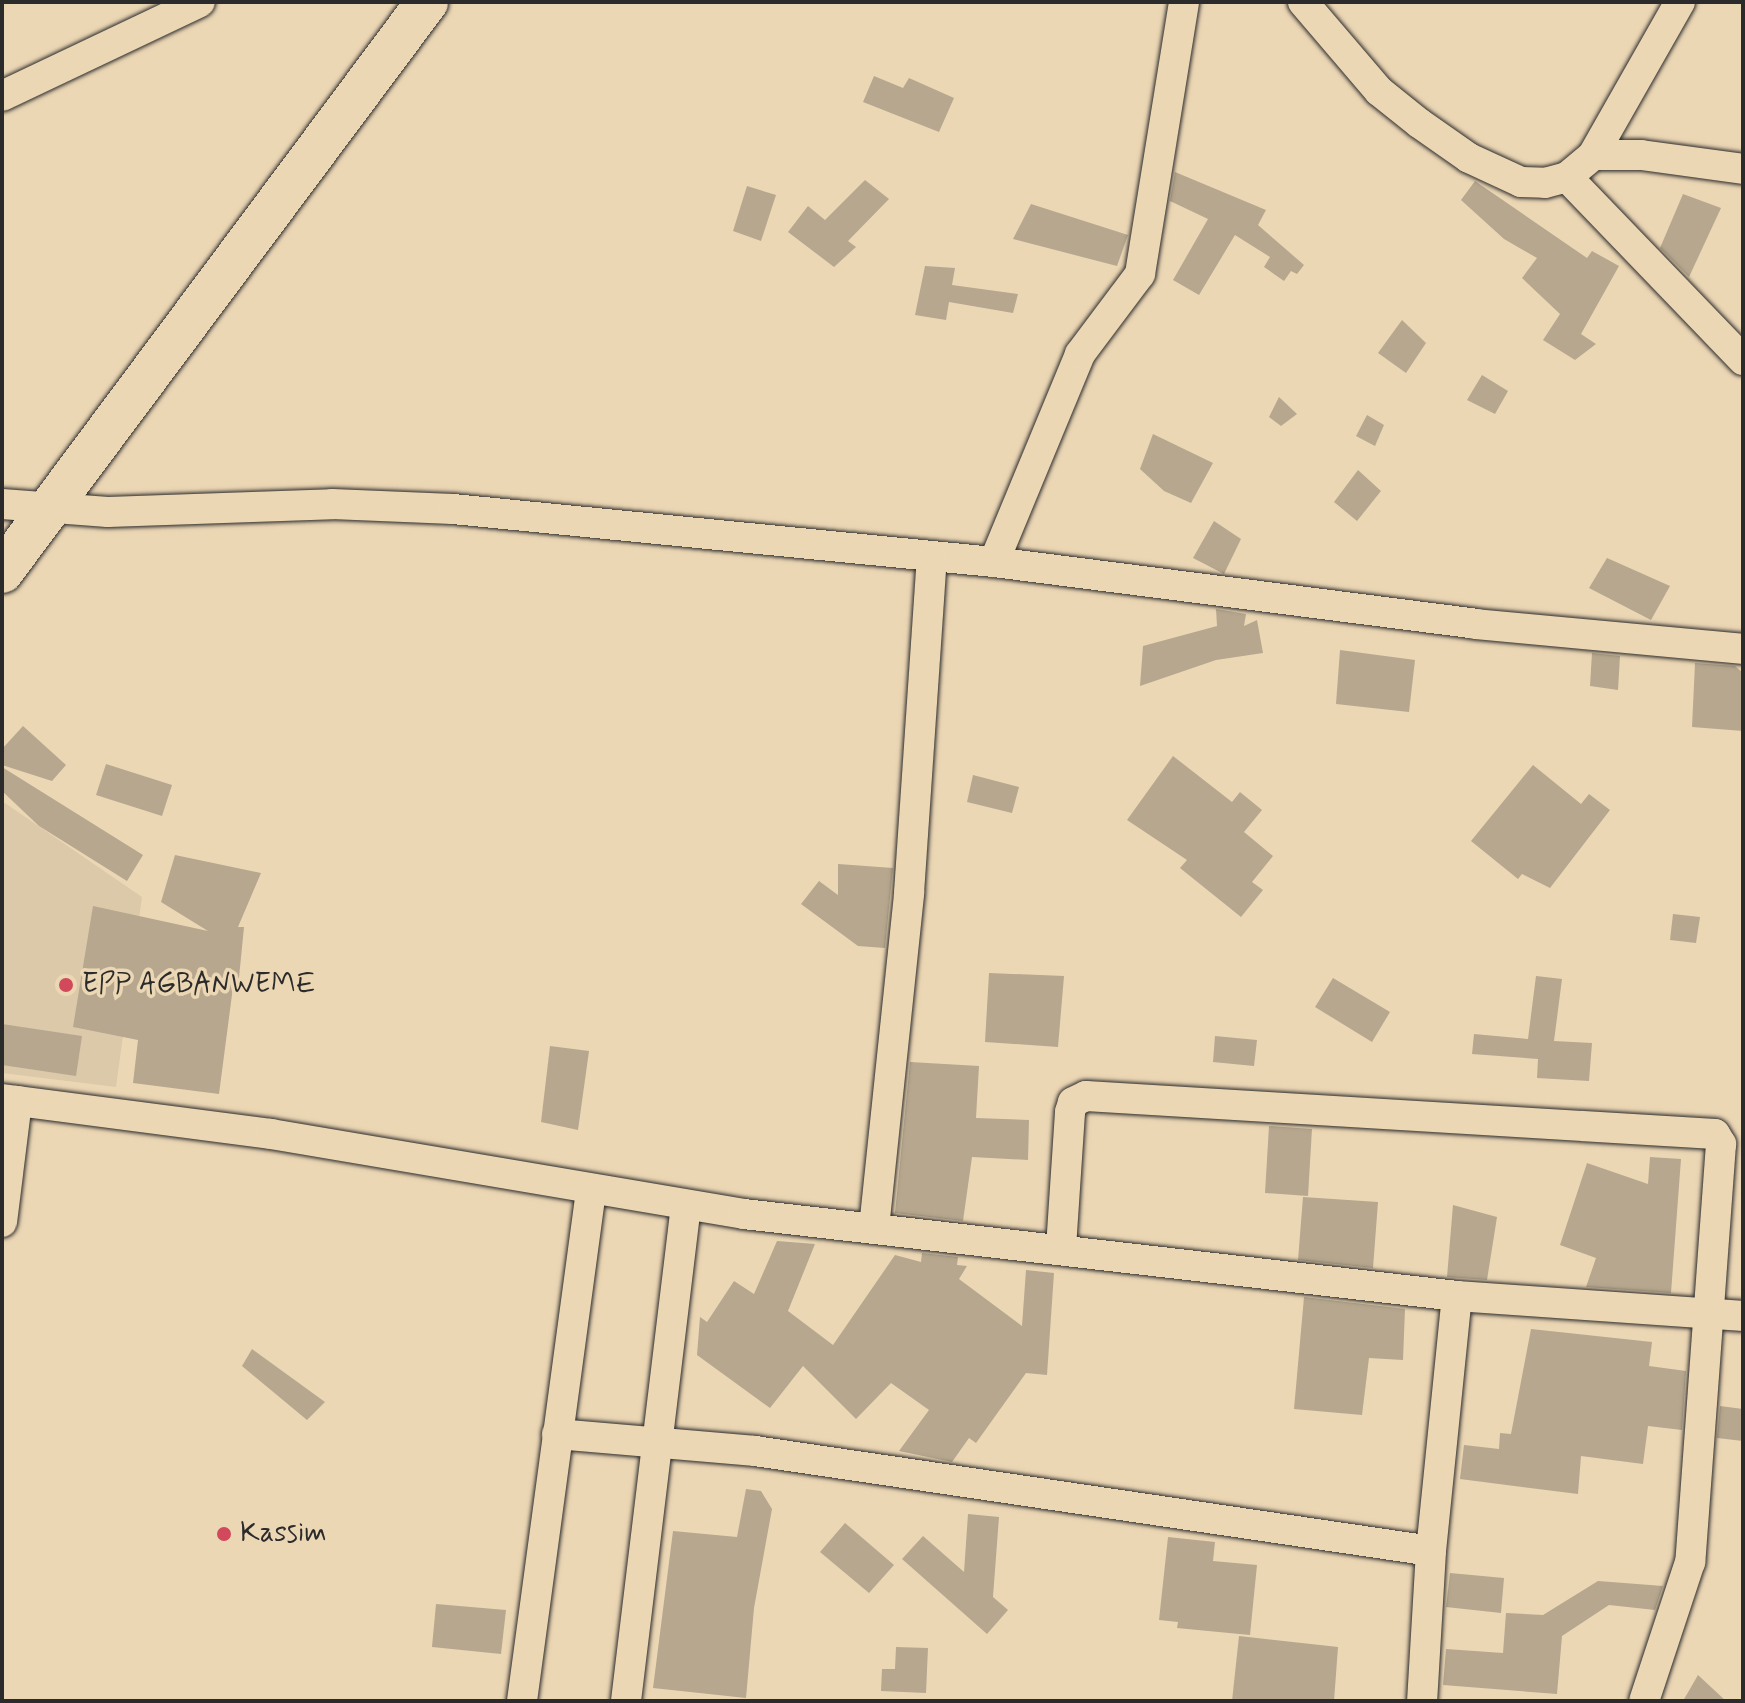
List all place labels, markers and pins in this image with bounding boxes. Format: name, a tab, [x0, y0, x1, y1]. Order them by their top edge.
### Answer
place label: EPP AGBANWEME	[82, 968, 313, 1002]
marker: EPP AGBANWEME	[57, 976, 75, 994]
place label: Kassim	[240, 1517, 326, 1551]
marker: Kassim	[215, 1525, 233, 1543]

